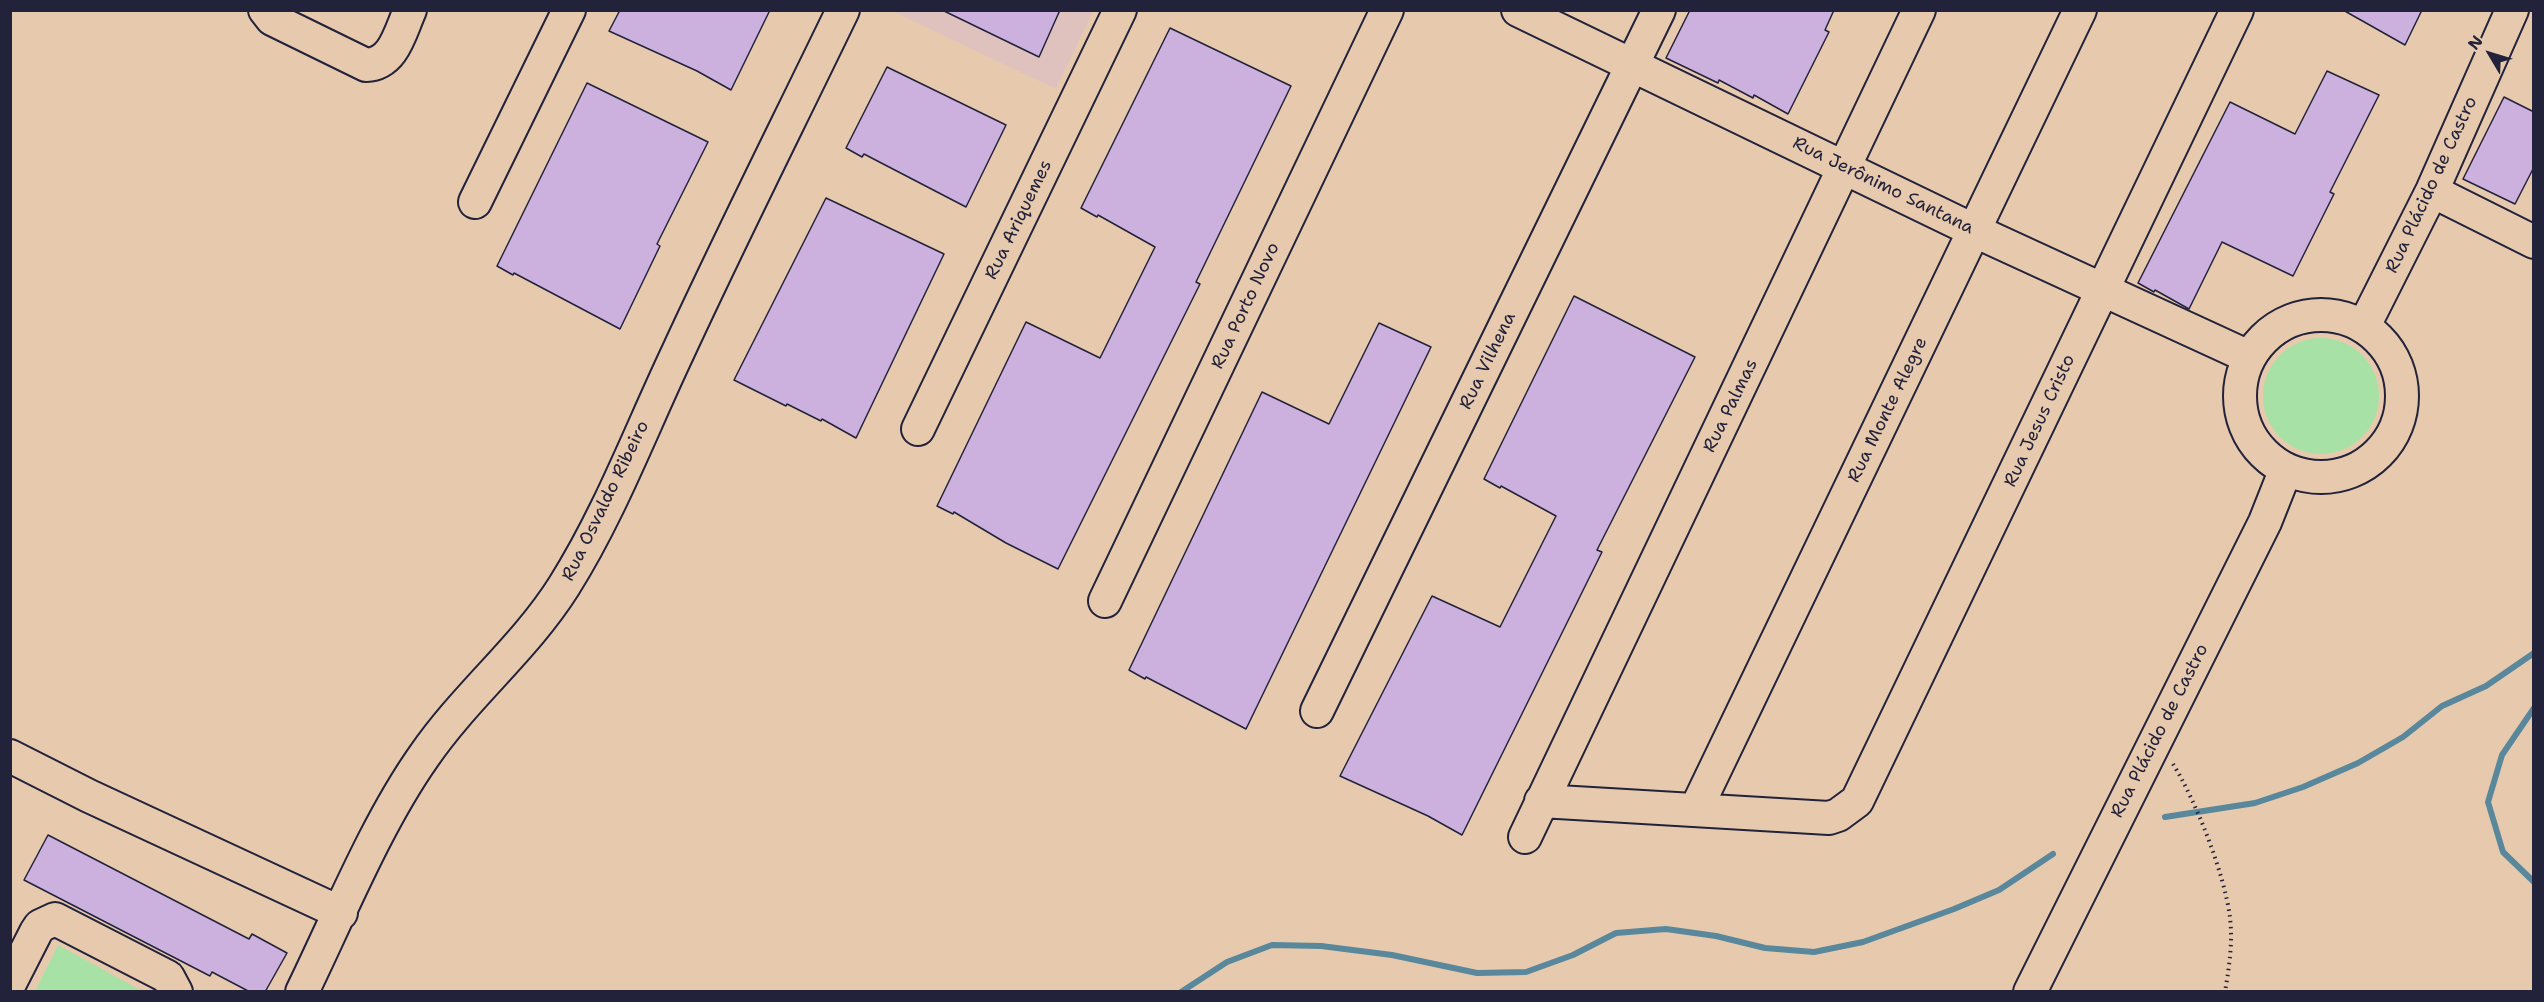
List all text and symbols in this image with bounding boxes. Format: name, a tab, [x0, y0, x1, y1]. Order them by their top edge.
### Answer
north arrow	[2460, 24, 2520, 84]
text: N	[2463, 31, 2488, 54]
street label: Rua Plácido de Castro	[2382, 93, 2482, 277]
street label: Rua Jerônimo Santana	[1789, 133, 1977, 239]
street label: Rua Ariquemes	[981, 157, 1057, 283]
street label: Rua Porto Novo	[1207, 239, 1285, 373]
street label: Rua Vilhena	[1455, 309, 1521, 413]
street label: Rua Monte Alegre	[1843, 334, 1933, 486]
street label: Rua Jesus Cristo	[2000, 351, 2080, 491]
street label: Rua Palmas	[1699, 356, 1763, 456]
street label: Rua Osvaldo Ribeiro	[558, 417, 654, 585]
street label: Rua Plácido de Castro	[2107, 640, 2213, 822]

